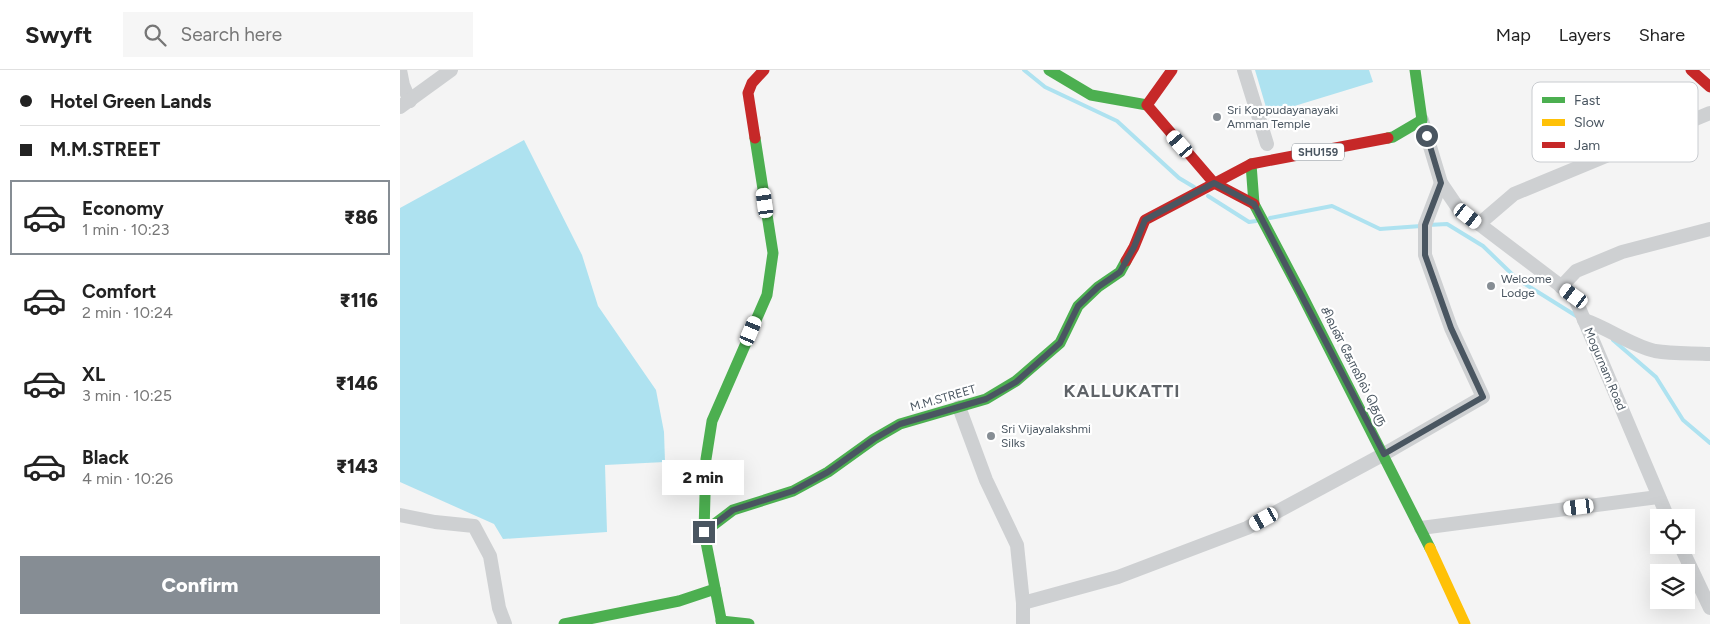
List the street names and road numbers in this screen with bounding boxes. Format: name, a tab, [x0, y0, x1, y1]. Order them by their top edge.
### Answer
road number: SHU159	[1292, 144, 1344, 160]
street label: சிவன் கோவில் தெரு	[1317, 304, 1390, 429]
street label: Mogurnam Road	[1581, 326, 1629, 412]
street label: M.M.STREET	[909, 382, 978, 414]

